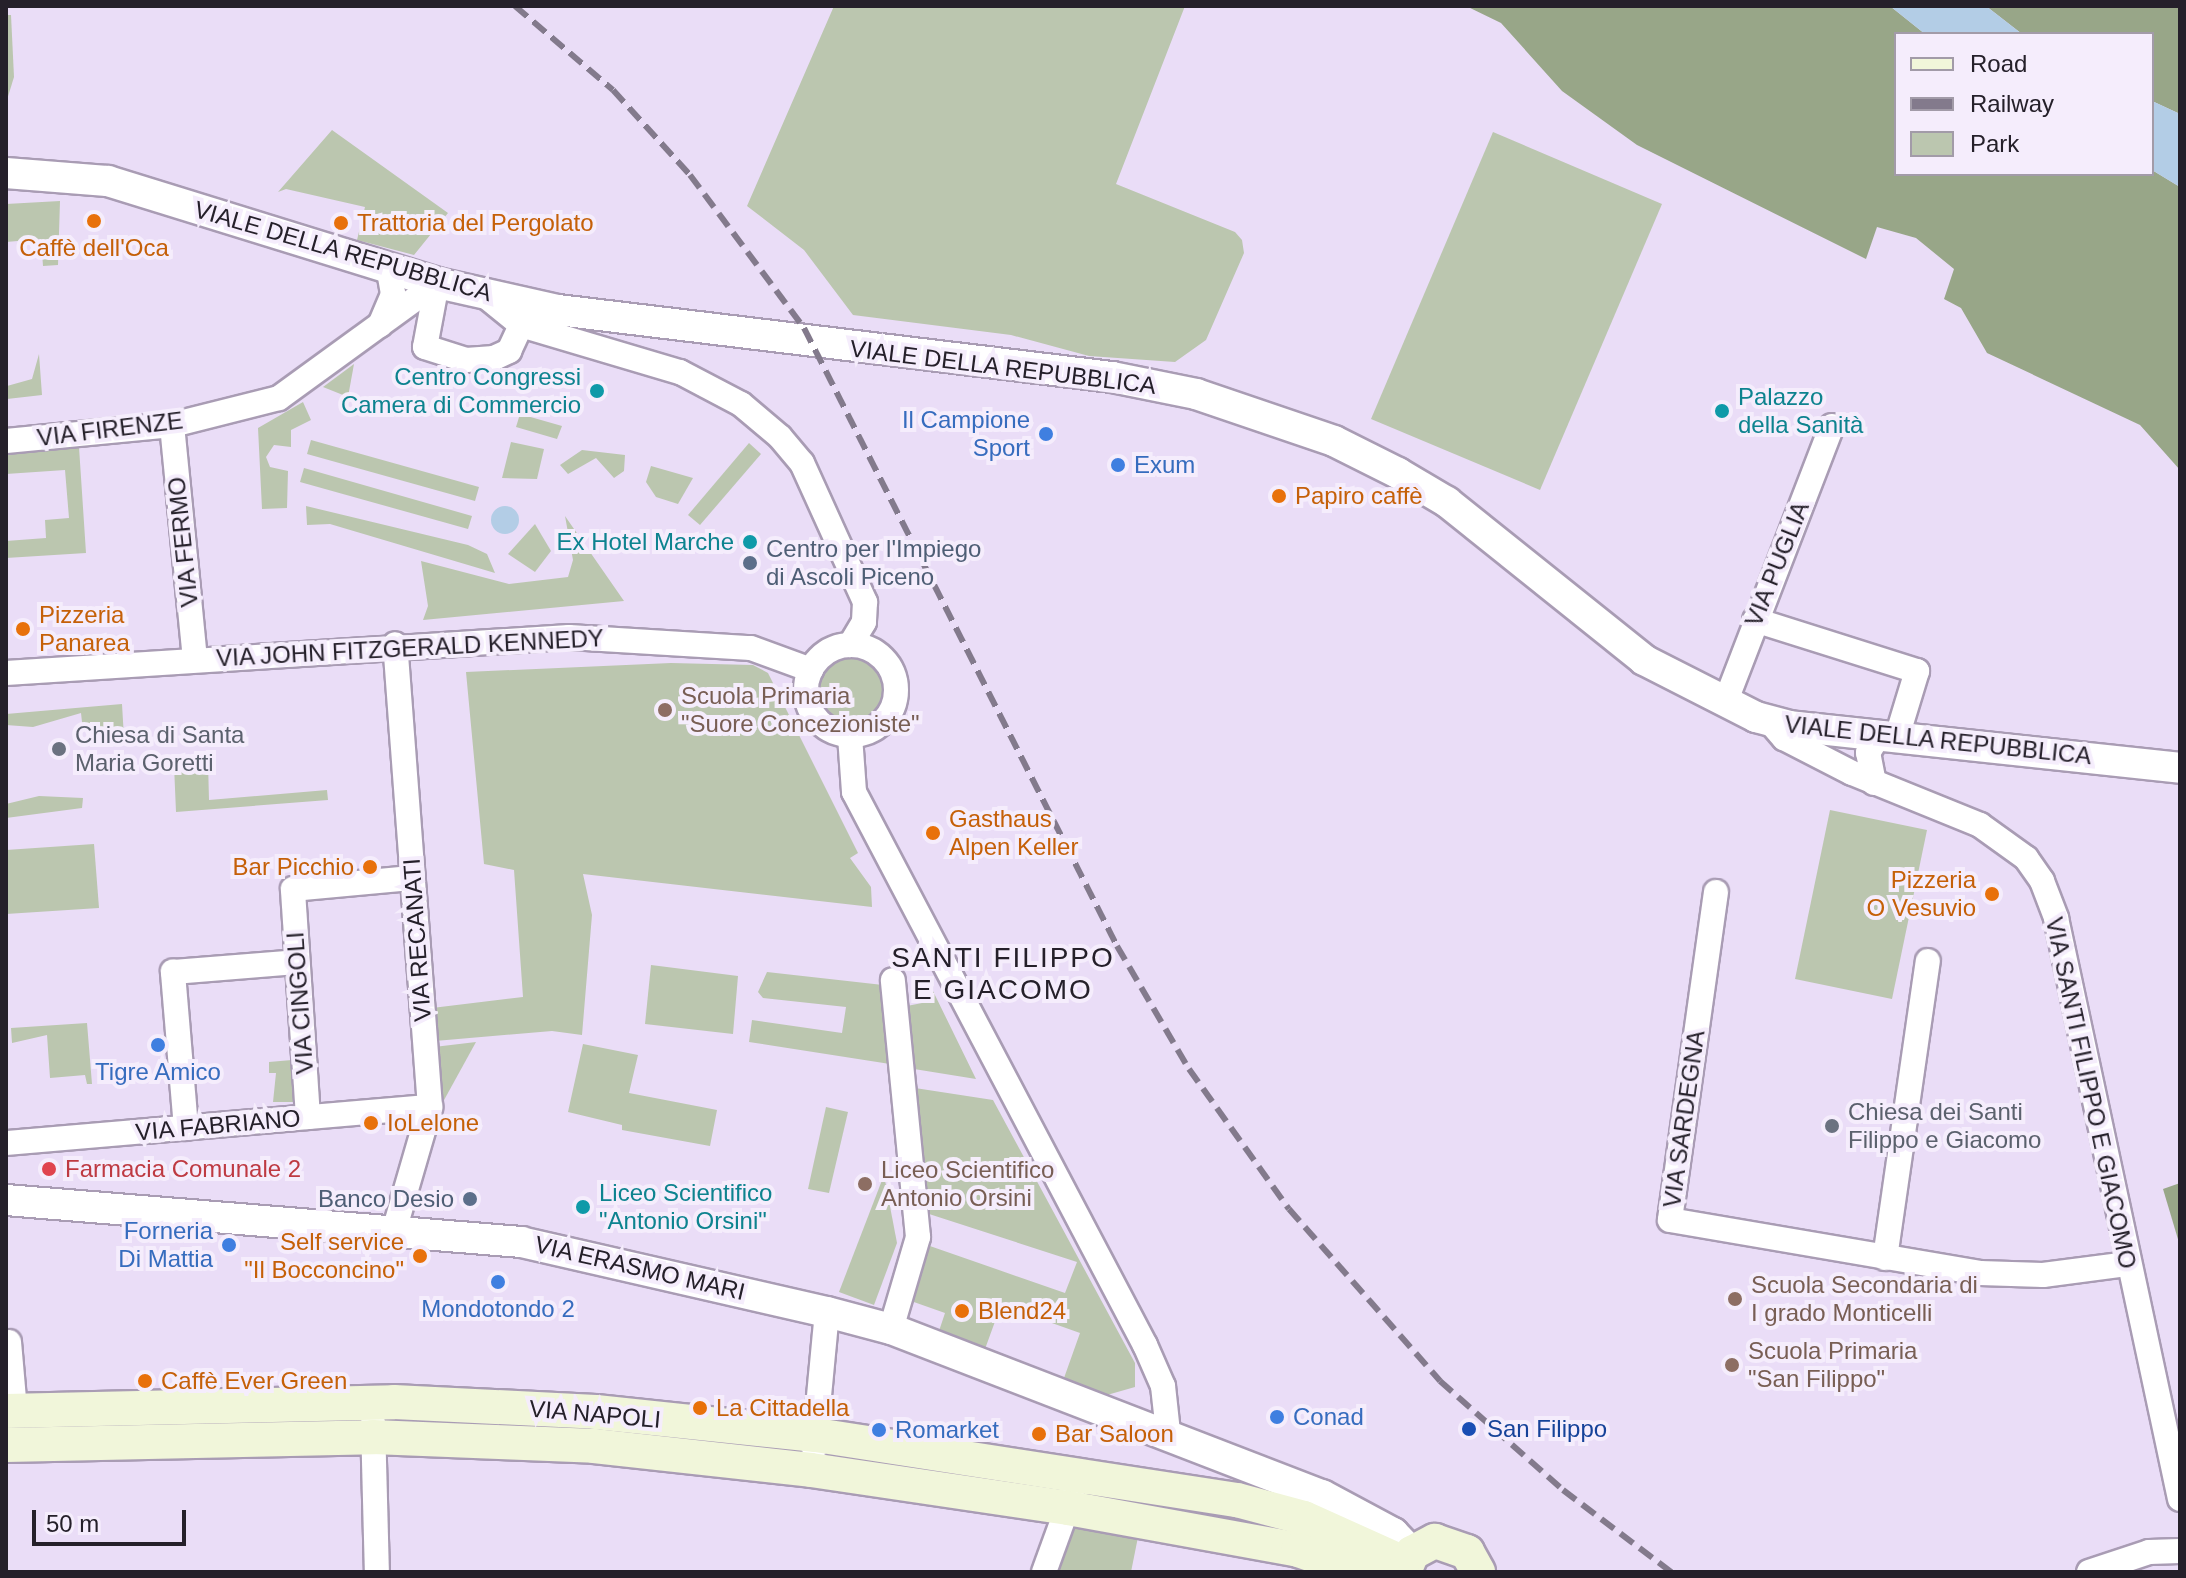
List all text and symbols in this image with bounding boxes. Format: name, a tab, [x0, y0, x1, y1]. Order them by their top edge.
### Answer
legend	[1894, 32, 2154, 176]
text: Road	[1970, 50, 2027, 77]
text: Railway	[1970, 90, 2054, 117]
text: Park	[1970, 130, 2019, 157]
street label: VIALE DELLA REPUBBLICA	[190, 195, 496, 307]
place label: Trattoria del Pergolato	[357, 209, 594, 237]
marker: Caffè dell'Oca	[85, 212, 103, 230]
marker: Trattoria del Pergolato	[332, 214, 350, 232]
place label: Caffè dell'Oca	[19, 234, 169, 262]
street label: VIALE DELLA REPUBBLICA	[848, 334, 1158, 400]
place label: Centro Congressi Camera di Commercio	[341, 363, 581, 419]
marker: Centro Congressi Camera di Commercio	[588, 382, 606, 400]
place label: Palazzo della Sanità	[1738, 383, 1863, 439]
marker: Palazzo della Sanità	[1713, 402, 1731, 420]
street label: VIA FIRENZE	[35, 406, 185, 452]
place label: Il Campione Sport	[902, 406, 1030, 462]
marker: Il Campione Sport	[1037, 425, 1055, 443]
place label: Exum	[1134, 451, 1195, 479]
marker: Exum	[1109, 456, 1127, 474]
street label: VIA FERMO	[162, 475, 204, 609]
place label: Papiro caffè	[1295, 482, 1423, 510]
marker: Papiro caffè	[1270, 487, 1288, 505]
street label: VIA PUGLIA	[1739, 497, 1815, 631]
place label: Ex Hotel Marche	[557, 528, 734, 556]
marker: Ex Hotel Marche	[741, 533, 759, 551]
place label: Centro per l'Impiego di Ascoli Piceno	[766, 535, 981, 591]
marker: Centro per l'Impiego di Ascoli Piceno	[741, 554, 759, 572]
place label: Pizzeria Panarea	[39, 601, 130, 657]
marker: Pizzeria Panarea	[14, 620, 32, 638]
street label: VIA JOHN FITZGERALD KENNEDY	[215, 623, 605, 673]
place label: Scuola Primaria "Suore Concezioniste"	[681, 682, 920, 738]
marker: Scuola Primaria "Suore Concezioniste"	[656, 701, 674, 719]
street label: VIALE DELLA REPUBBLICA	[1783, 710, 2093, 770]
place label: Chiesa di Santa Maria Goretti	[75, 721, 244, 777]
marker: Chiesa di Santa Maria Goretti	[50, 740, 68, 758]
place label: Gasthaus Alpen Keller	[949, 805, 1078, 861]
marker: Gasthaus Alpen Keller	[924, 824, 942, 842]
place label: Bar Picchio	[233, 853, 354, 881]
street label: VIA RECANATI	[397, 857, 437, 1023]
marker: Bar Picchio	[361, 858, 379, 876]
place label: Pizzeria O Vesuvio	[1867, 866, 1976, 922]
marker: Pizzeria O Vesuvio	[1983, 885, 2001, 903]
street label: VIA SANTI FILIPPO E GIACOMO	[2039, 914, 2143, 1272]
street label: VIA CINGOLI	[281, 930, 319, 1076]
district label: SANTI FILIPPO E GIACOMO	[891, 941, 1115, 1007]
street label: VIA SARDEGNA	[1657, 1028, 1711, 1210]
marker: Tigre Amico	[149, 1036, 167, 1054]
place label: Tigre Amico	[94, 1058, 222, 1086]
place label: Chiesa dei Santi Filippo e Giacomo	[1848, 1098, 2041, 1154]
street label: VIA FABRIANO	[134, 1103, 302, 1147]
place label: IoLelone	[387, 1109, 479, 1137]
marker: IoLelone	[362, 1114, 380, 1132]
marker: Chiesa dei Santi Filippo e Giacomo	[1823, 1117, 1841, 1135]
place label: Farmacia Comunale 2	[65, 1155, 301, 1183]
place label: Liceo Scientifico Antonio Orsini	[881, 1156, 1054, 1212]
marker: Farmacia Comunale 2	[40, 1160, 58, 1178]
marker: Liceo Scientifico Antonio Orsini	[856, 1175, 874, 1193]
place label: Liceo Scientifico "Antonio Orsini"	[599, 1179, 772, 1235]
place label: Banco Desio	[318, 1185, 454, 1213]
marker: Banco Desio	[461, 1190, 479, 1208]
marker: Liceo Scientifico "Antonio Orsini"	[574, 1198, 592, 1216]
place label: Forneria Di Mattia	[118, 1217, 213, 1273]
place label: Self service "Il Bocconcino"	[244, 1228, 404, 1284]
street label: VIA ERASMO MARI	[532, 1230, 748, 1306]
marker: Forneria Di Mattia	[220, 1236, 238, 1254]
marker: Self service "Il Bocconcino"	[411, 1247, 429, 1265]
place label: Scuola Secondaria di I grado Monticelli	[1751, 1271, 1978, 1327]
marker: Mondotondo 2	[489, 1273, 507, 1291]
marker: Scuola Secondaria di I grado Monticelli	[1726, 1290, 1744, 1308]
place label: Mondotondo 2	[421, 1295, 575, 1323]
place label: Blend24	[978, 1297, 1066, 1325]
marker: Blend24	[953, 1302, 971, 1320]
place label: Scuola Primaria "San Filippo"	[1748, 1337, 1917, 1393]
marker: Scuola Primaria "San Filippo"	[1723, 1356, 1741, 1374]
place label: Caffè Ever Green	[161, 1367, 347, 1395]
marker: Caffè Ever Green	[136, 1372, 154, 1390]
street label: VIA NAPOLI	[527, 1394, 663, 1434]
place label: La Cittadella	[716, 1394, 849, 1422]
marker: La Cittadella	[691, 1399, 709, 1417]
place label: Conad	[1293, 1403, 1364, 1431]
marker: Conad	[1268, 1408, 1286, 1426]
place label: San Filippo	[1487, 1415, 1607, 1443]
place label: Romarket	[895, 1416, 999, 1444]
marker: San Filippo	[1458, 1418, 1480, 1440]
place label: Bar Saloon	[1055, 1420, 1174, 1448]
marker: Romarket	[870, 1421, 888, 1439]
marker: Bar Saloon	[1030, 1425, 1048, 1443]
scale bar	[36, 1494, 190, 1544]
text: 50 m	[46, 1510, 99, 1537]

